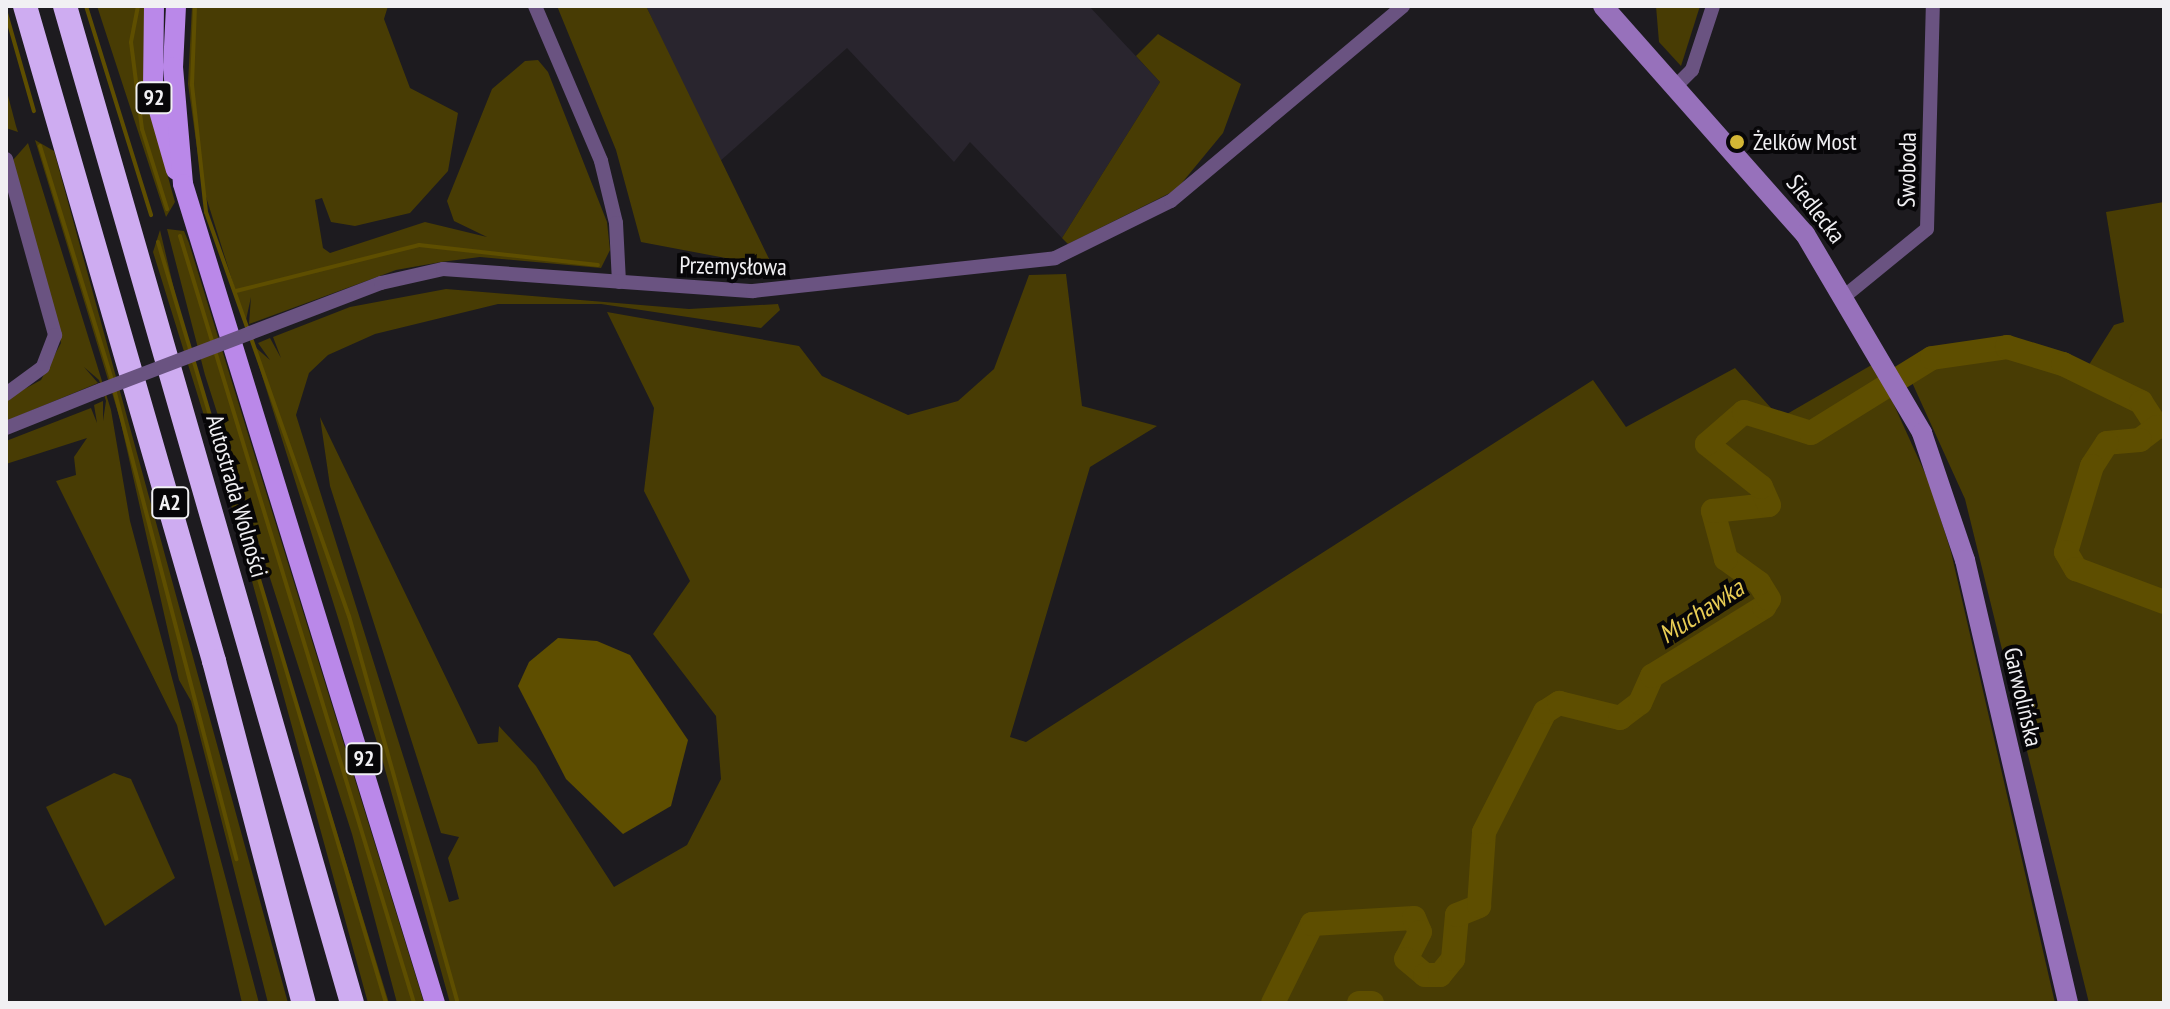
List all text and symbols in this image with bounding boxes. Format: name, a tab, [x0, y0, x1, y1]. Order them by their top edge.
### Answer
road number: 92	[134, 80, 174, 116]
place label: Żelków Most	[1753, 128, 1857, 156]
street label: Swoboda	[1892, 132, 1922, 208]
marker: Żelków Most	[1728, 133, 1746, 151]
street label: Siedlecka	[1780, 169, 1852, 249]
street label: Przemysłowa	[679, 251, 787, 281]
street label: Autostrada Wolności	[200, 411, 274, 581]
road number: A2	[150, 485, 190, 521]
water label: Muchawka	[1653, 572, 1749, 650]
street label: Garwolińska	[1998, 645, 2048, 749]
road number: 92	[344, 741, 384, 777]

